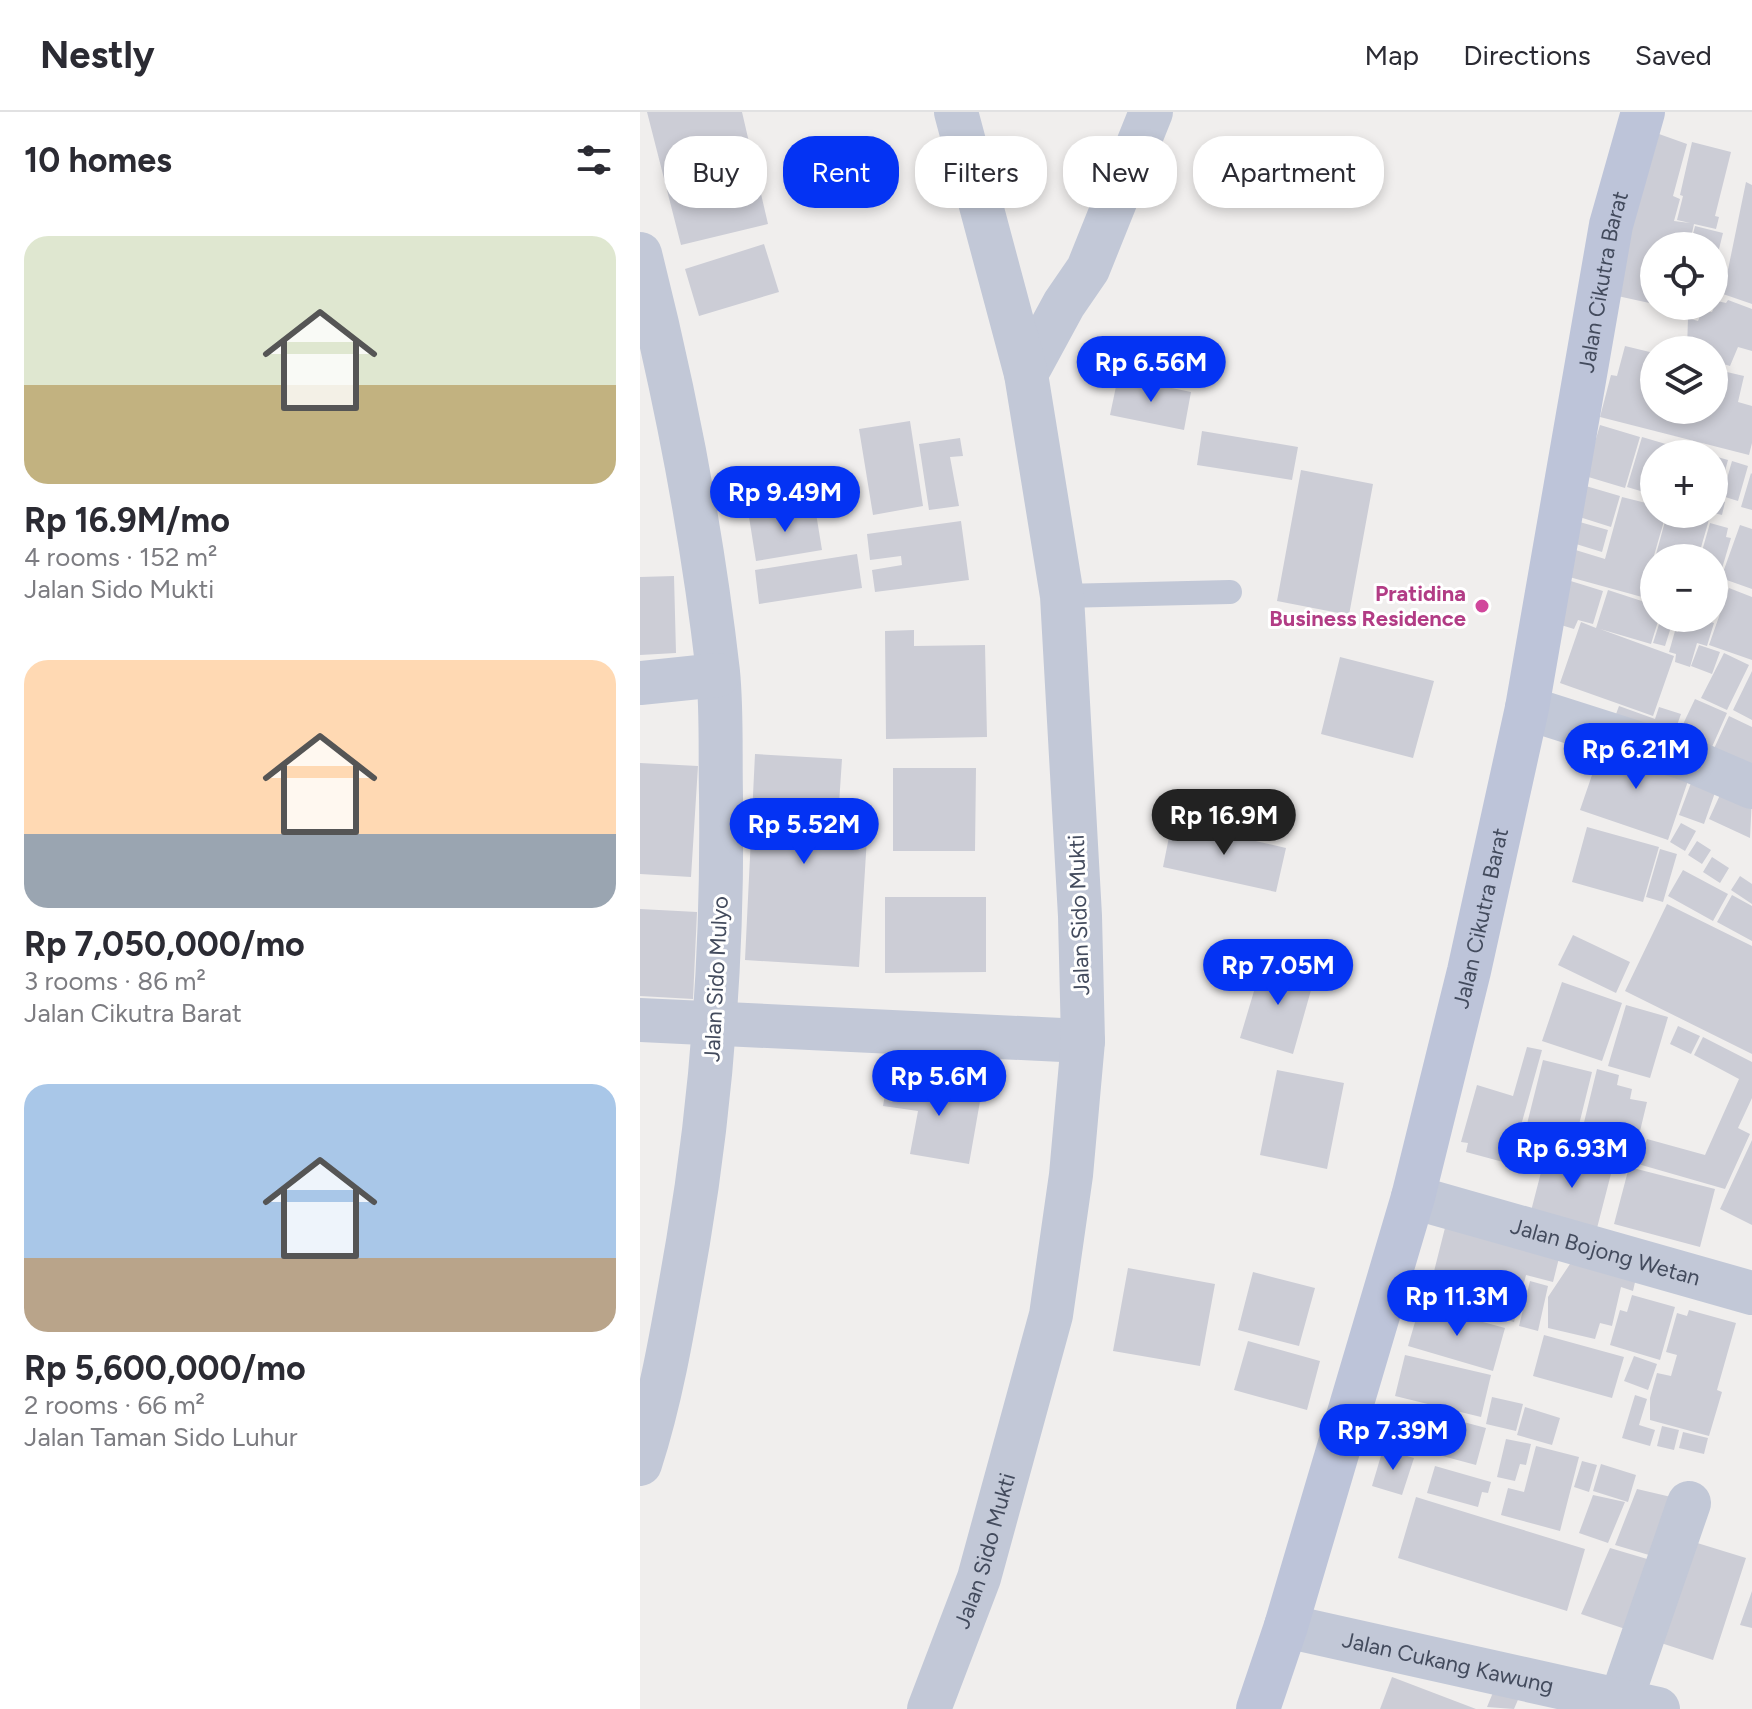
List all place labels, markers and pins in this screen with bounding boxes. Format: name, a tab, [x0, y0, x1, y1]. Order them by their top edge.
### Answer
pin: Rp 6.56M	[1068, 336, 1234, 404]
pin: Rp 9.49M	[702, 466, 868, 534]
place label: Pratidina Business Residence	[1269, 580, 1466, 632]
marker: Pratidina Business Residence	[1473, 597, 1491, 615]
pin: Rp 6.21M	[1553, 723, 1719, 791]
pin: Rp 16.9M	[1141, 789, 1307, 857]
pin: Rp 5.52M	[721, 798, 887, 866]
pin: Rp 7.05M	[1195, 939, 1361, 1007]
pin: Rp 5.6M	[865, 1050, 1013, 1118]
pin: Rp 6.93M	[1489, 1122, 1655, 1190]
pin: Rp 11.3M	[1374, 1270, 1540, 1338]
pin: Rp 7.39M	[1310, 1404, 1476, 1472]

